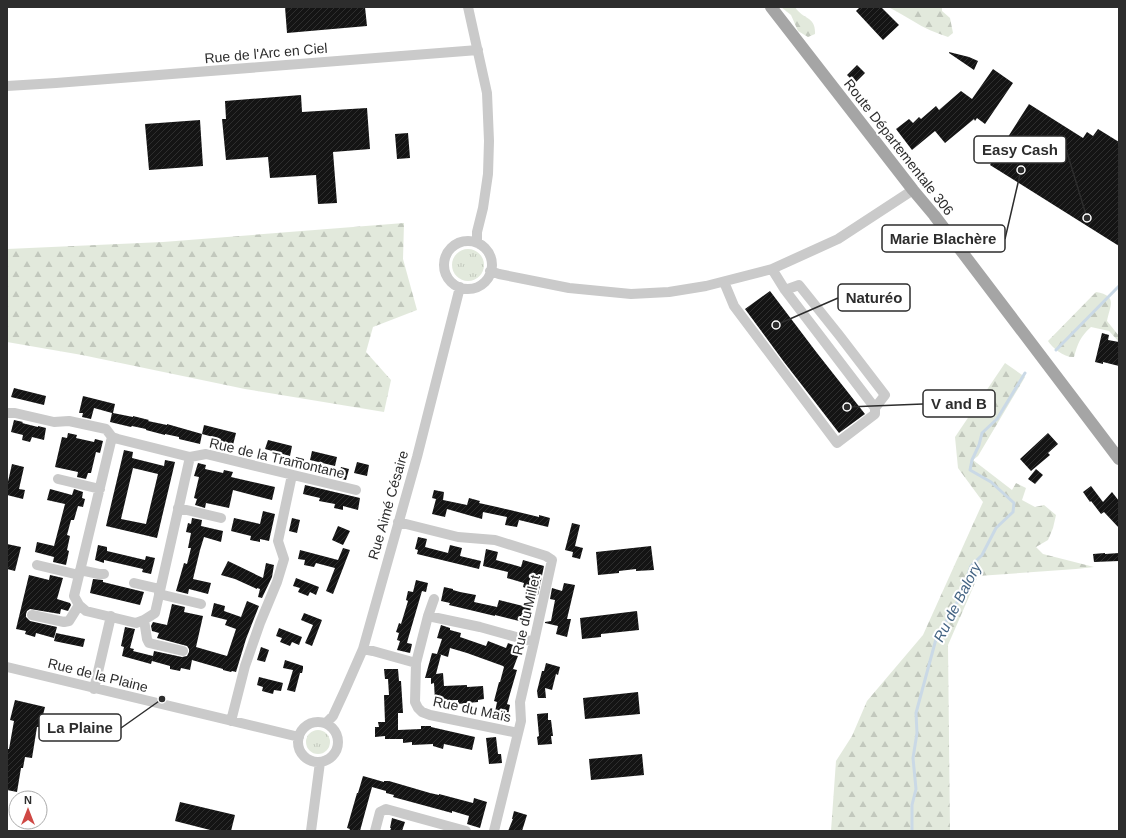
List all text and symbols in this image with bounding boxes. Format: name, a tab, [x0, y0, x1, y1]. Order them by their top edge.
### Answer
street label: Rue de l'Arc en Ciel	[204, 40, 328, 66]
street label: Route Départementale 306	[841, 76, 957, 218]
callout: Easy Cash	[974, 136, 1066, 163]
text: Easy Cash	[982, 141, 1058, 158]
callout: Marie Blachère	[882, 225, 1005, 252]
text: Marie Blachère	[890, 230, 996, 247]
callout: Naturéo	[838, 284, 910, 311]
text: Naturéo	[846, 289, 902, 306]
callout: V and B	[923, 390, 995, 417]
text: V and B	[931, 395, 987, 412]
street label: Rue de la Tramontane	[208, 435, 346, 481]
street label: Rue Aimé Césaire	[365, 448, 411, 561]
water label: Ru de Balory	[930, 558, 985, 644]
street label: Rue du Millet	[509, 573, 543, 657]
street label: Rue de la Plaine	[46, 655, 150, 695]
street label: Rue du Maïs	[432, 693, 512, 725]
callout: La Plaine	[39, 714, 121, 741]
text: La Plaine	[47, 719, 113, 736]
north arrow	[8, 790, 48, 830]
text: N	[24, 794, 32, 806]

